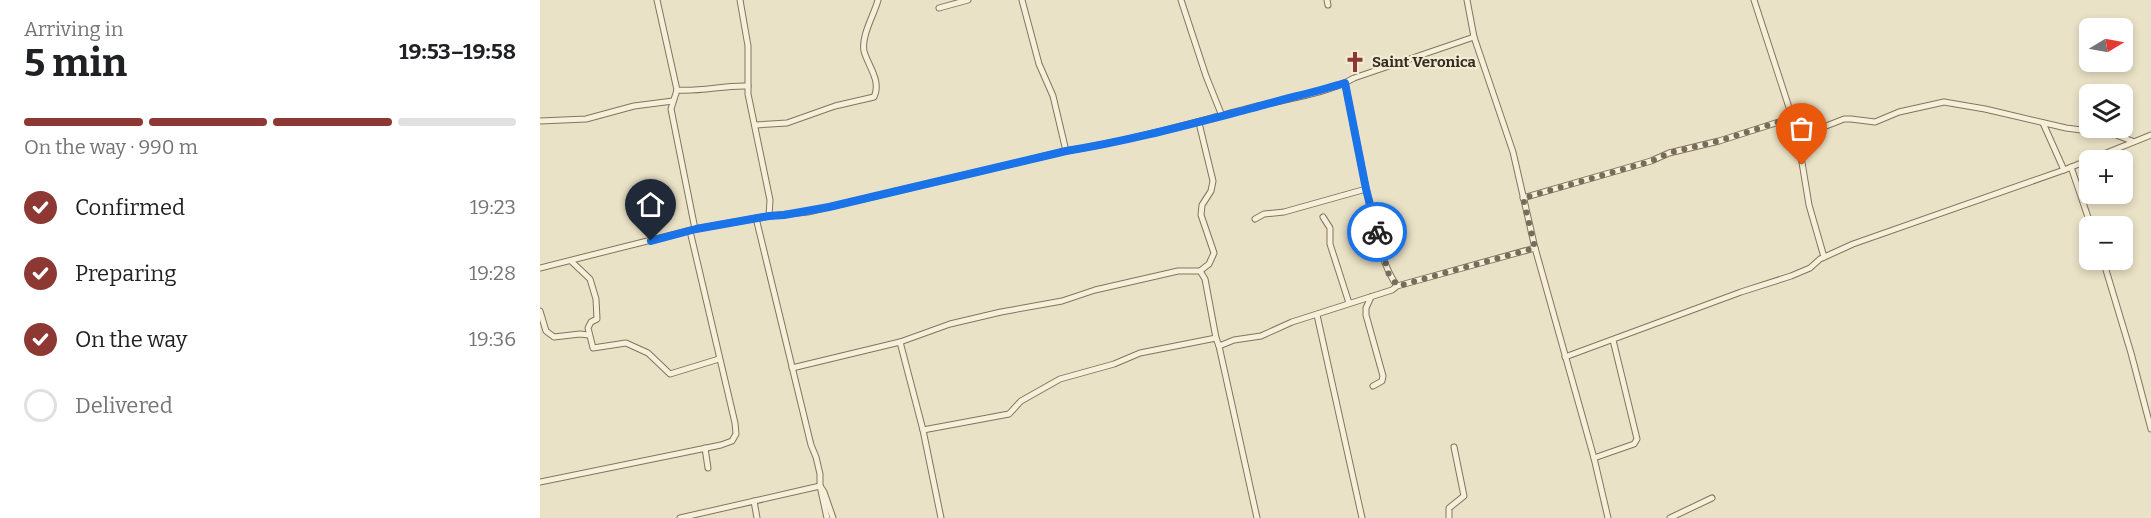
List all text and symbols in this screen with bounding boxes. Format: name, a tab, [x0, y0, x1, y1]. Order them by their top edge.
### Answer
text: Arriving in	[24, 17, 123, 41]
north arrow	[2079, 18, 2133, 72]
map controls	[2079, 18, 2133, 270]
text: 19:53–19:58	[399, 38, 516, 65]
text: 5 min	[24, 40, 127, 86]
church icon: Saint Veronica	[1343, 50, 1367, 74]
place label: Saint Veronica	[1372, 53, 1476, 71]
button: layers	[2079, 84, 2133, 138]
pin	[1776, 103, 1827, 165]
icon: bag	[1785, 112, 1818, 145]
text: On the way · 990 m	[24, 135, 198, 159]
button: +	[2079, 150, 2133, 204]
pin	[625, 179, 676, 241]
icon: home	[634, 188, 667, 221]
icon: check	[24, 191, 57, 224]
text: Confirmed	[75, 194, 185, 221]
text: 19:23	[470, 195, 516, 219]
courier	[1347, 202, 1407, 262]
icon: bike	[1361, 216, 1394, 249]
button: −	[2079, 216, 2133, 270]
icon: check	[24, 257, 57, 290]
text: Preparing	[75, 260, 177, 287]
text: 19:28	[469, 261, 516, 285]
icon: check	[24, 323, 57, 356]
text: On the way	[75, 326, 187, 353]
text: 19:36	[469, 327, 516, 351]
text: Delivered	[75, 392, 173, 419]

